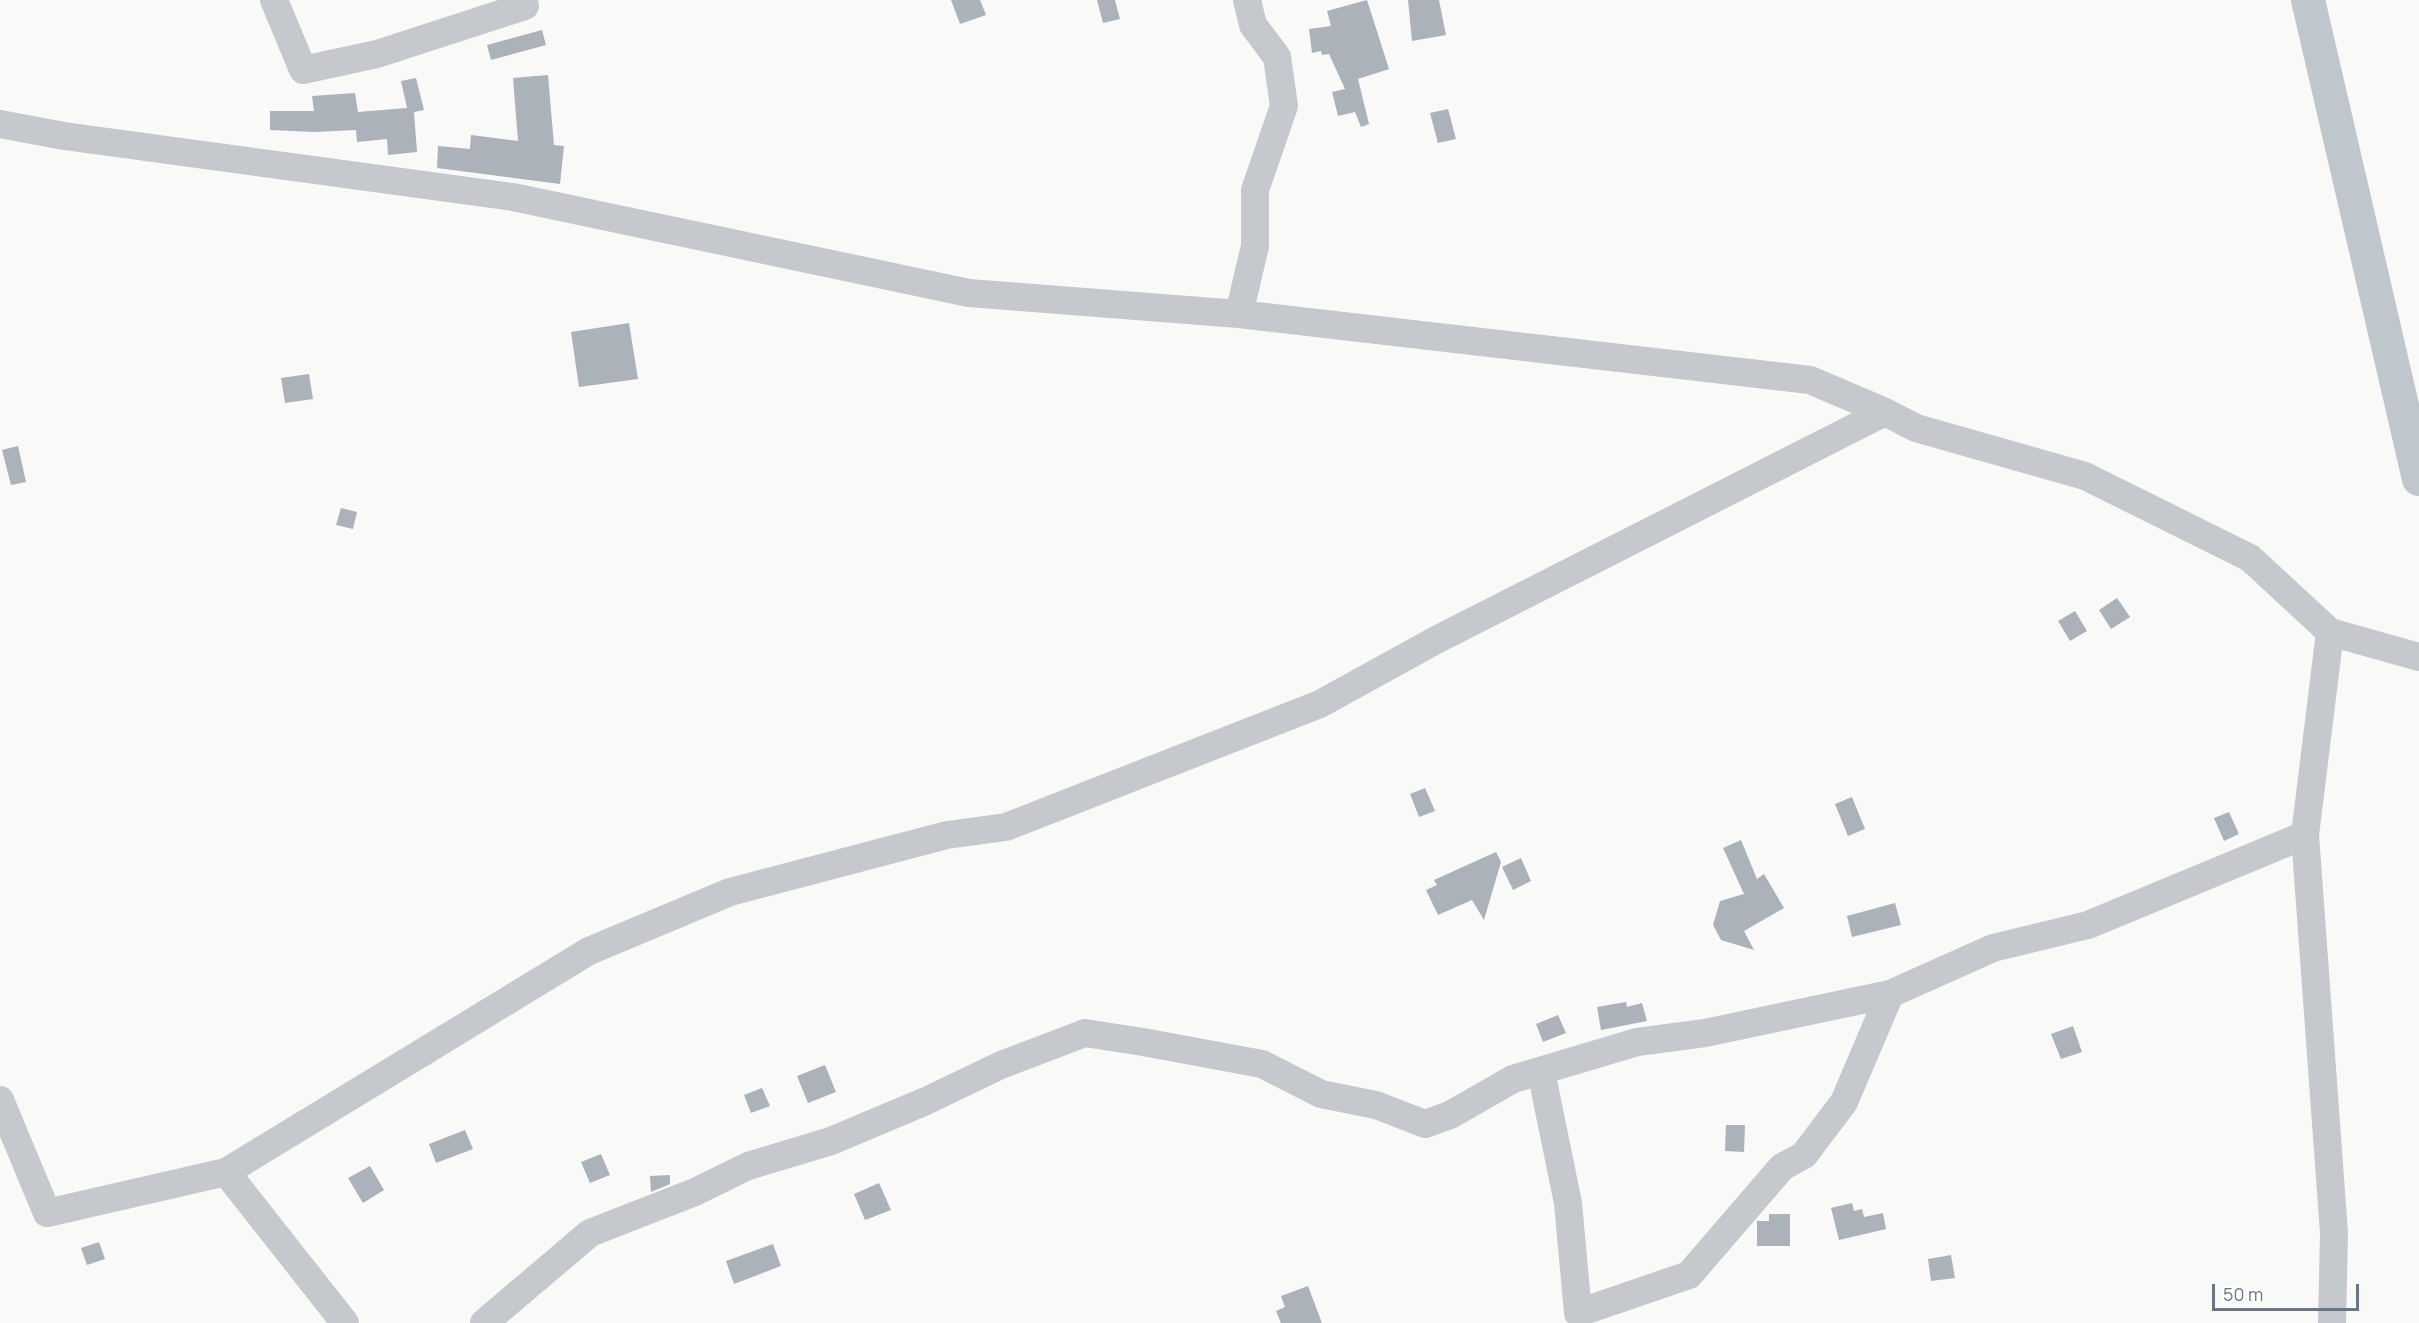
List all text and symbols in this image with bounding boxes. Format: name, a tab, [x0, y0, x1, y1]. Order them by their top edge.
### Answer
scale bar	[2215, 1272, 2362, 1310]
text: 50 m	[2223, 1282, 2263, 1306]

